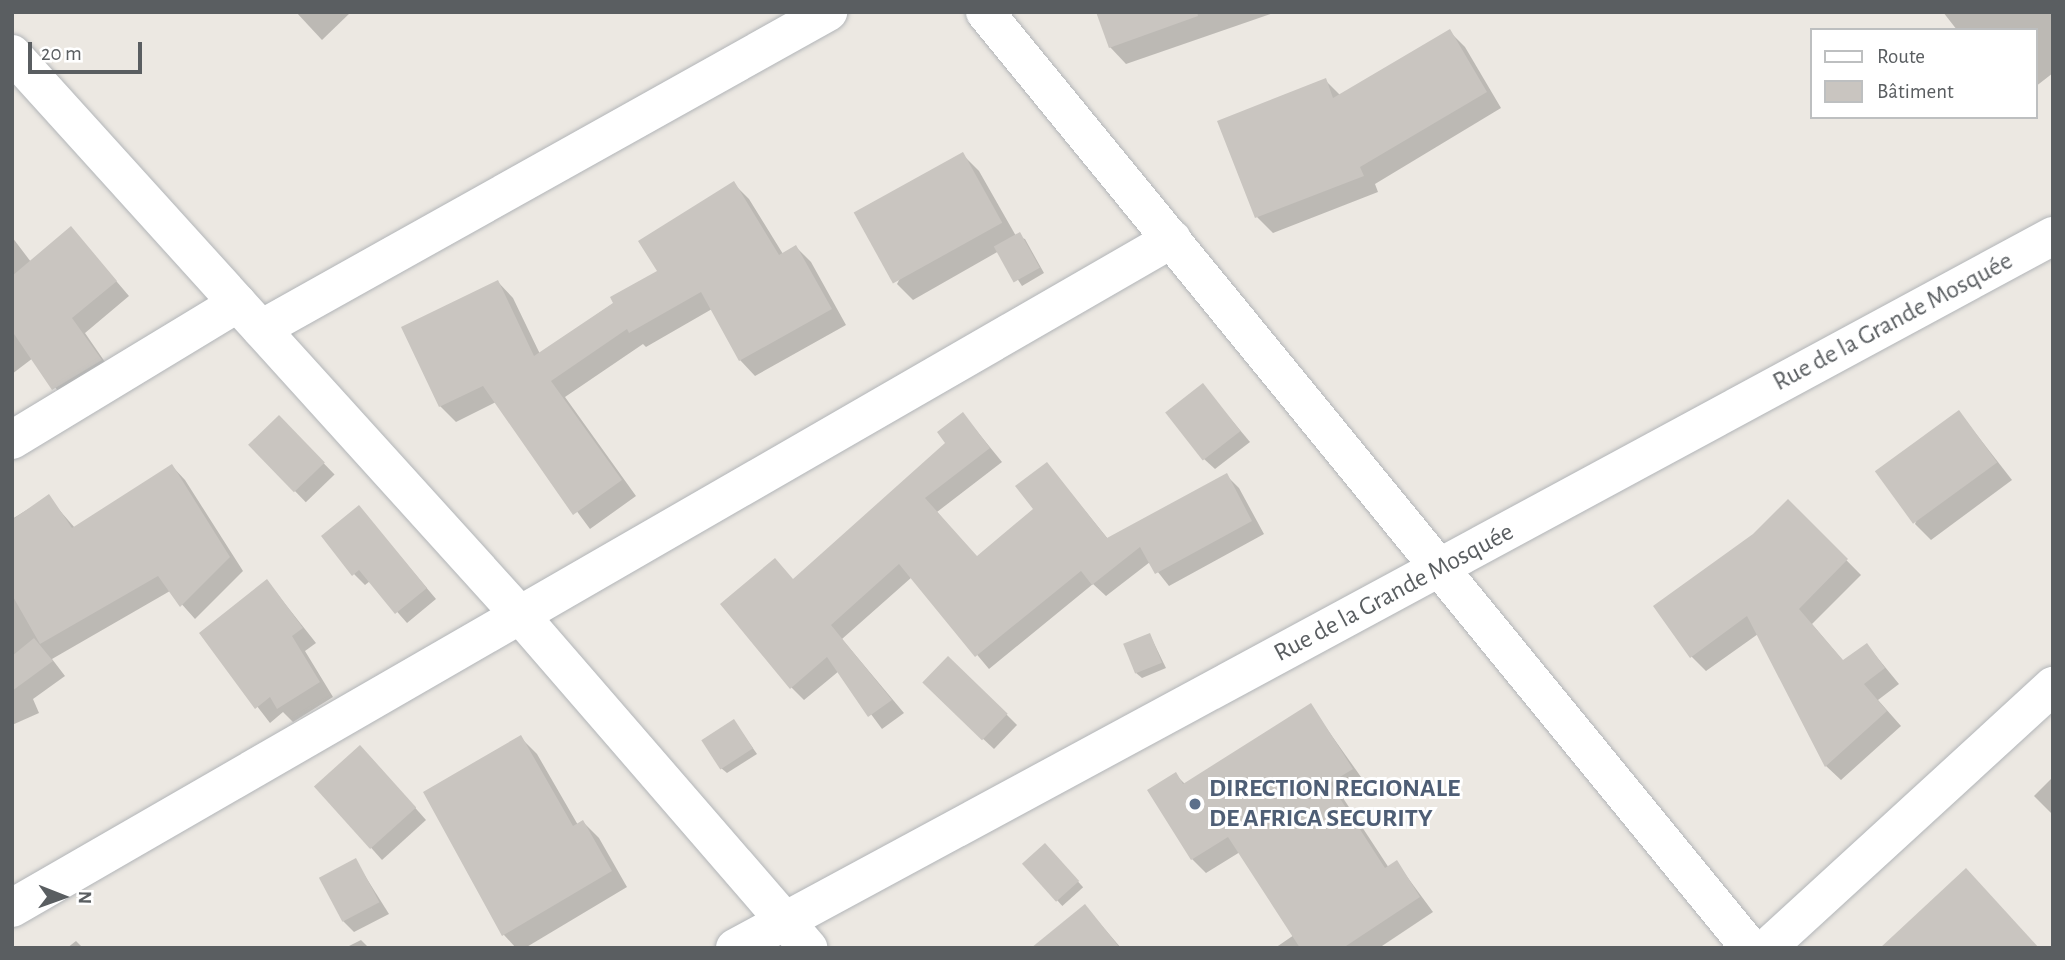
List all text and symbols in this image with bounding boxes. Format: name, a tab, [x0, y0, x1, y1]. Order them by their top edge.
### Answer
scale bar	[32, 28, 145, 72]
legend	[1810, 28, 2037, 119]
text: 20 m	[41, 43, 82, 64]
text: Route	[1877, 46, 1925, 67]
text: Bâtiment	[1877, 81, 1954, 102]
street label: Rue de la Grande Mosquée	[1768, 246, 2018, 398]
street label: Rue de la Grande Mosquée	[1269, 517, 1519, 669]
place label: DIRECTION REGIONALE DE AFRICA SECURITY	[1209, 773, 1460, 834]
marker: DIRECTION REGIONALE DE AFRICA SECURITY	[1187, 796, 1203, 812]
north arrow	[28, 862, 98, 932]
text: N	[75, 891, 94, 904]

